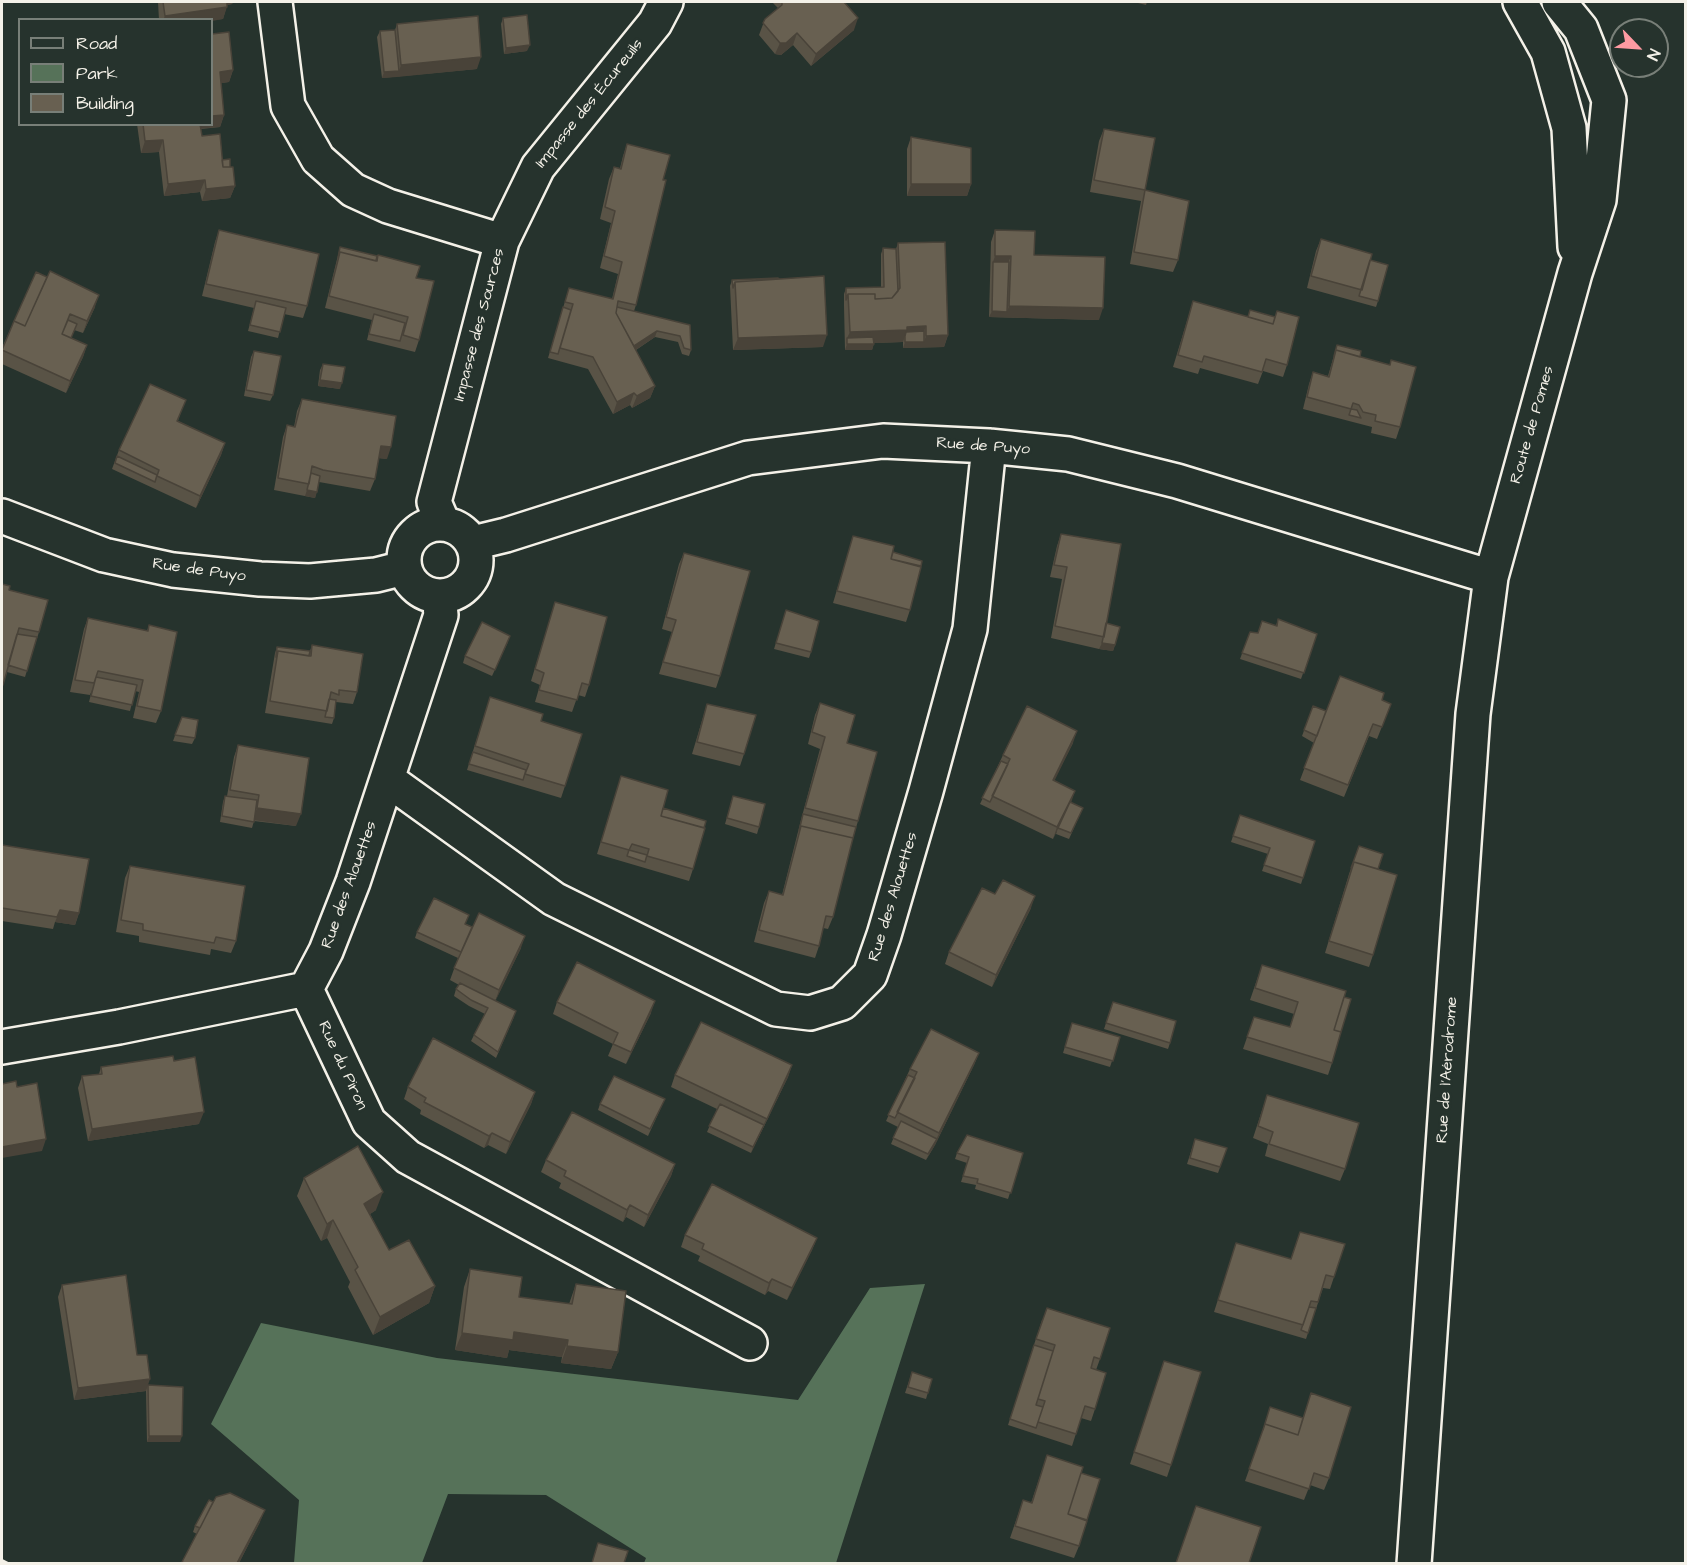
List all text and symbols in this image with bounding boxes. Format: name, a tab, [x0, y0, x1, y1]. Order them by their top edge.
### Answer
legend	[18, 18, 213, 126]
north arrow	[1609, 18, 1669, 78]
text: Road	[76, 31, 117, 56]
street label: Impasse des Écureuils	[532, 36, 648, 172]
text: N	[1641, 46, 1666, 64]
text: Park	[76, 61, 118, 86]
text: Building	[76, 91, 134, 116]
street label: Impasse des Sources	[450, 247, 510, 403]
street label: Route de Pomes	[1507, 364, 1559, 486]
street label: Rue de Puyo	[935, 434, 1031, 460]
street label: Rue de Puyo	[151, 555, 247, 587]
street label: Rue des Alouettes	[318, 819, 382, 951]
street label: Rue des Alouettes	[865, 830, 923, 964]
street label: Rue de l'Aérodrome	[1433, 996, 1463, 1144]
street label: Rue du Piron	[313, 1019, 371, 1113]

